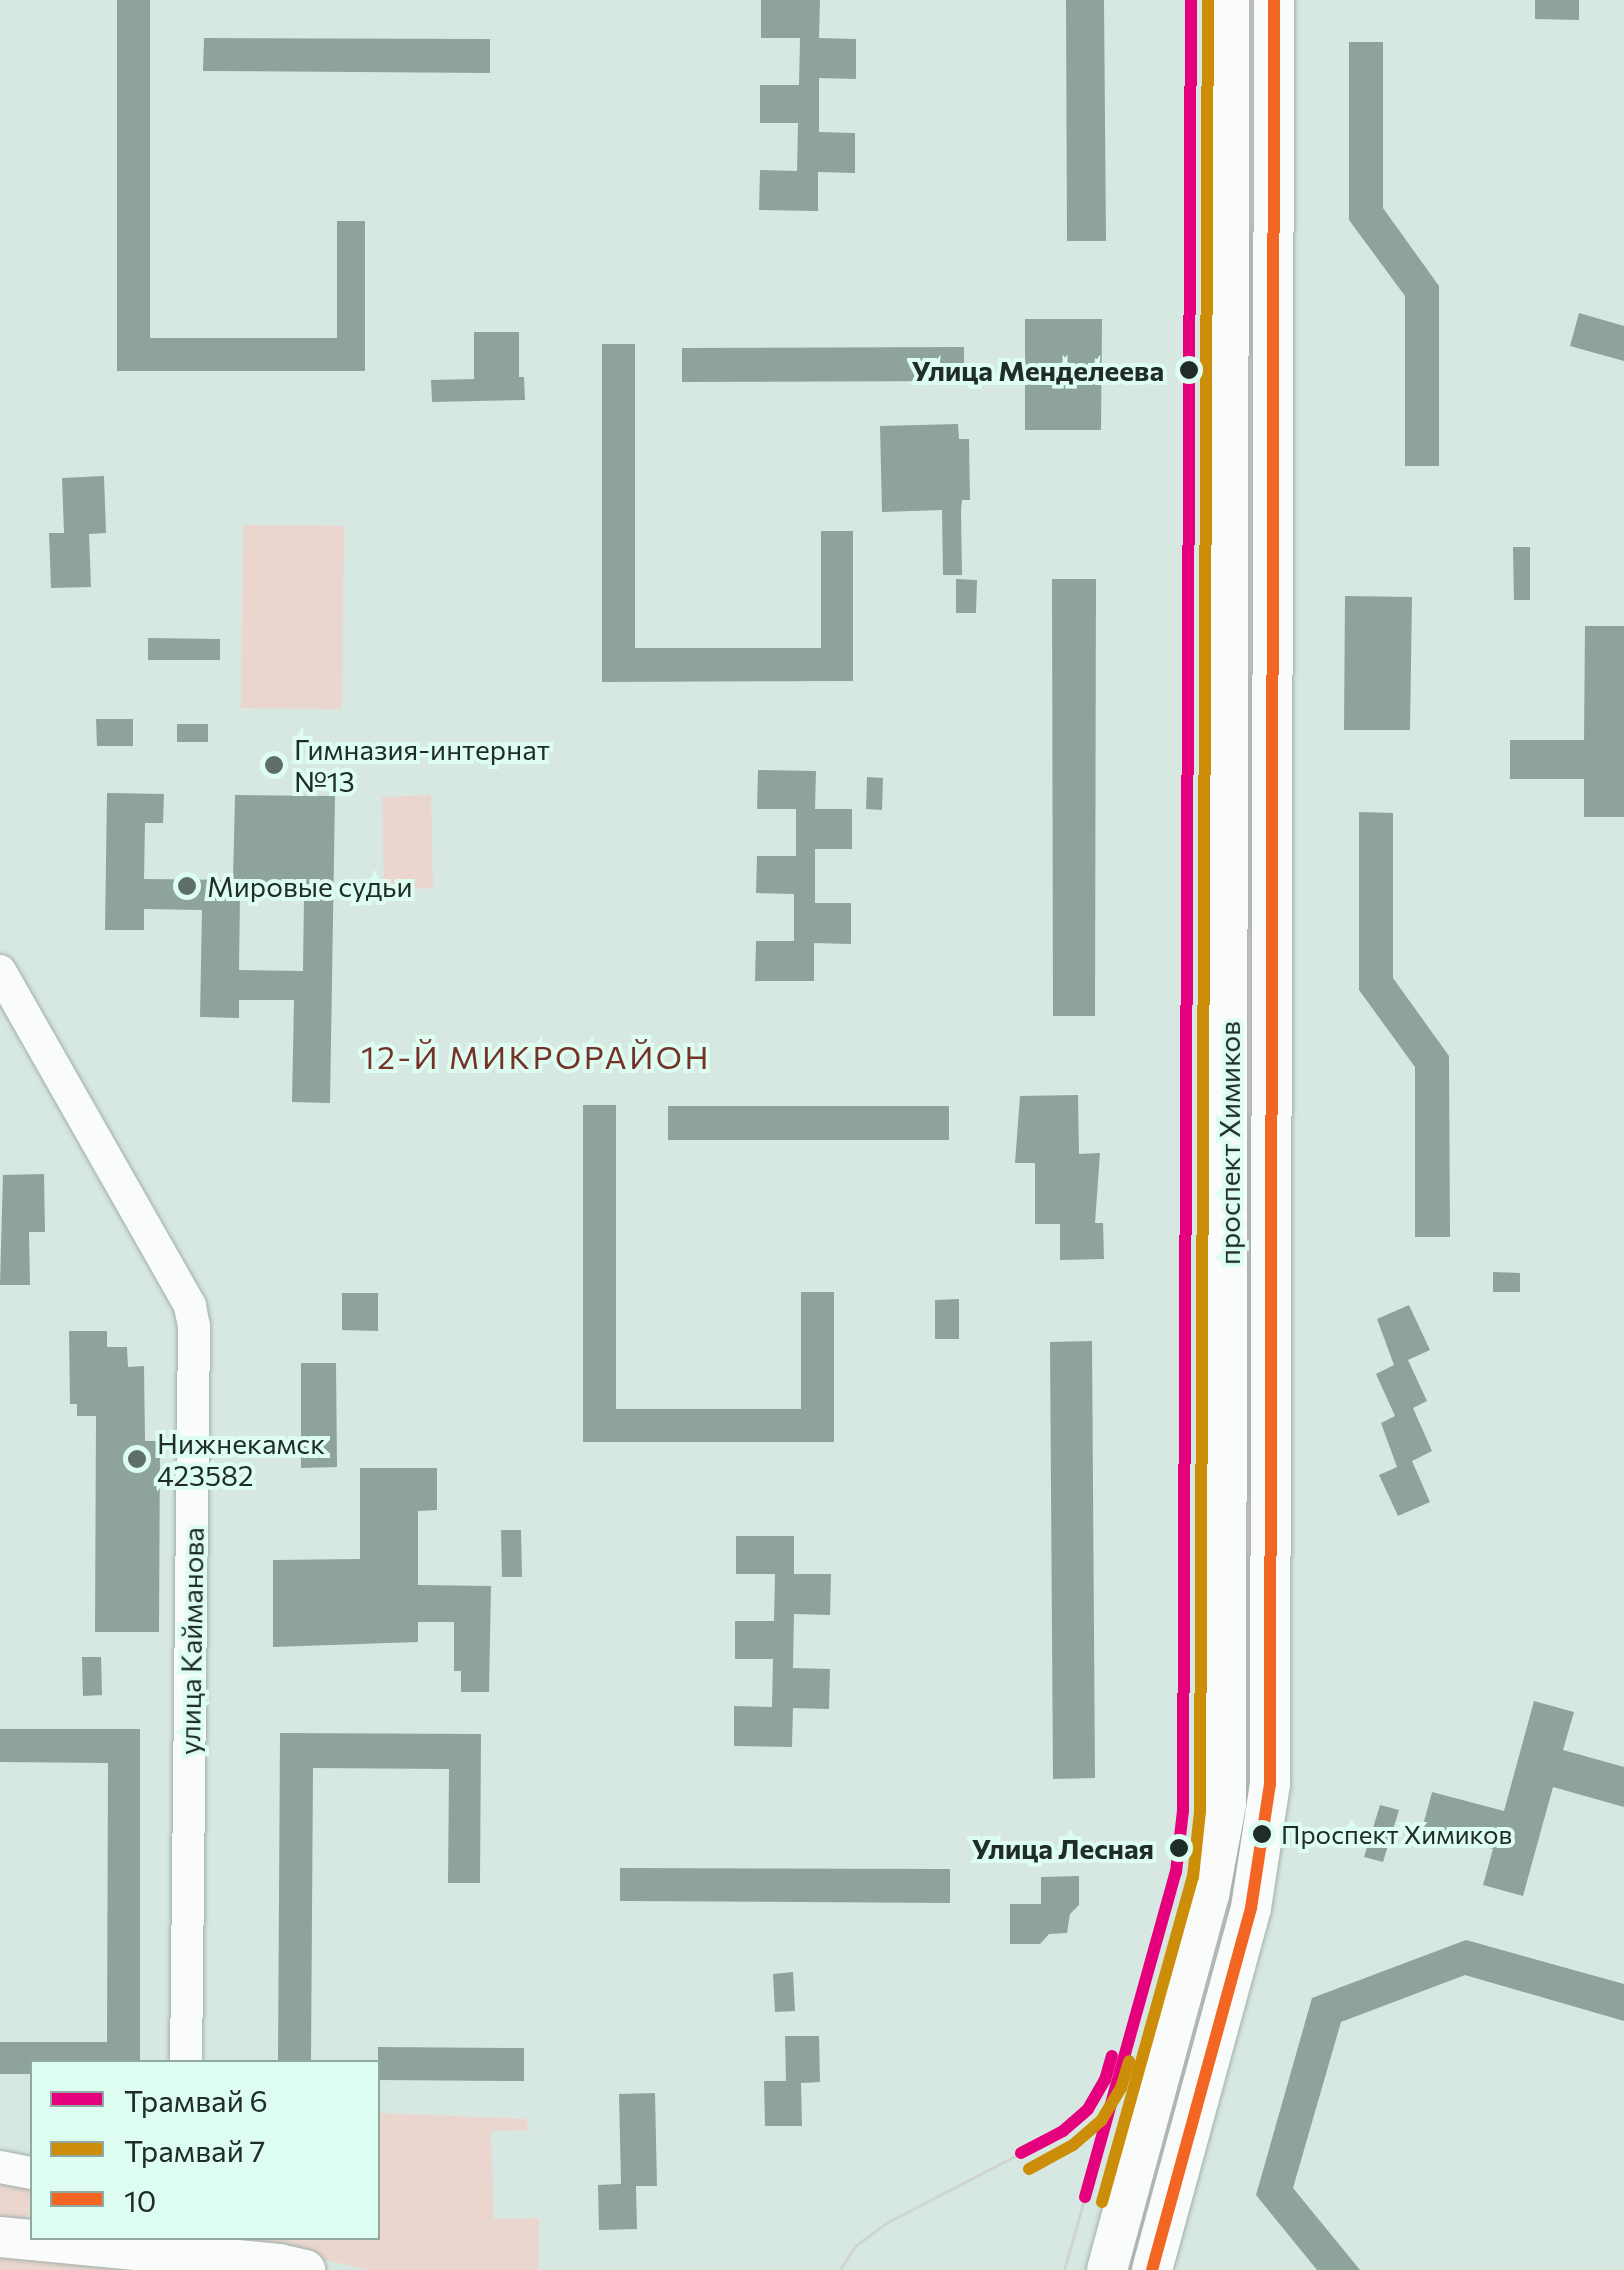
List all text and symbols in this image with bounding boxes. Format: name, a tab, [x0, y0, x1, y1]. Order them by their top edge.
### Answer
place label: Улица Менделеева	[912, 353, 1164, 387]
marker: Улица Менделеева	[1173, 354, 1205, 386]
place label: Гимназия-интернат №13	[294, 732, 550, 798]
marker: Гимназия-интернат №13	[263, 754, 285, 776]
place label: Мировые судьи	[207, 869, 412, 903]
marker: Мировые судьи	[176, 875, 198, 897]
street label: проспект Химиков	[1212, 1021, 1246, 1265]
district label: 12-Й МИКРОРАЙОН	[361, 1037, 711, 1075]
place label: Нижнекамск 423582	[157, 1426, 325, 1492]
marker: Нижнекамск 423582	[126, 1448, 148, 1470]
street label: улица Кайманова	[172, 1527, 210, 1755]
place label: Проспект Химиков	[1281, 1818, 1512, 1850]
marker: Проспект Химиков	[1252, 1824, 1272, 1844]
place label: Улица Лесная	[972, 1831, 1154, 1865]
marker: Улица Лесная	[1163, 1832, 1195, 1864]
legend	[30, 2060, 380, 2240]
text: Трамвай 6	[124, 2081, 268, 2118]
text: Трамвай 7	[124, 2131, 265, 2168]
text: 10	[124, 2181, 156, 2218]

